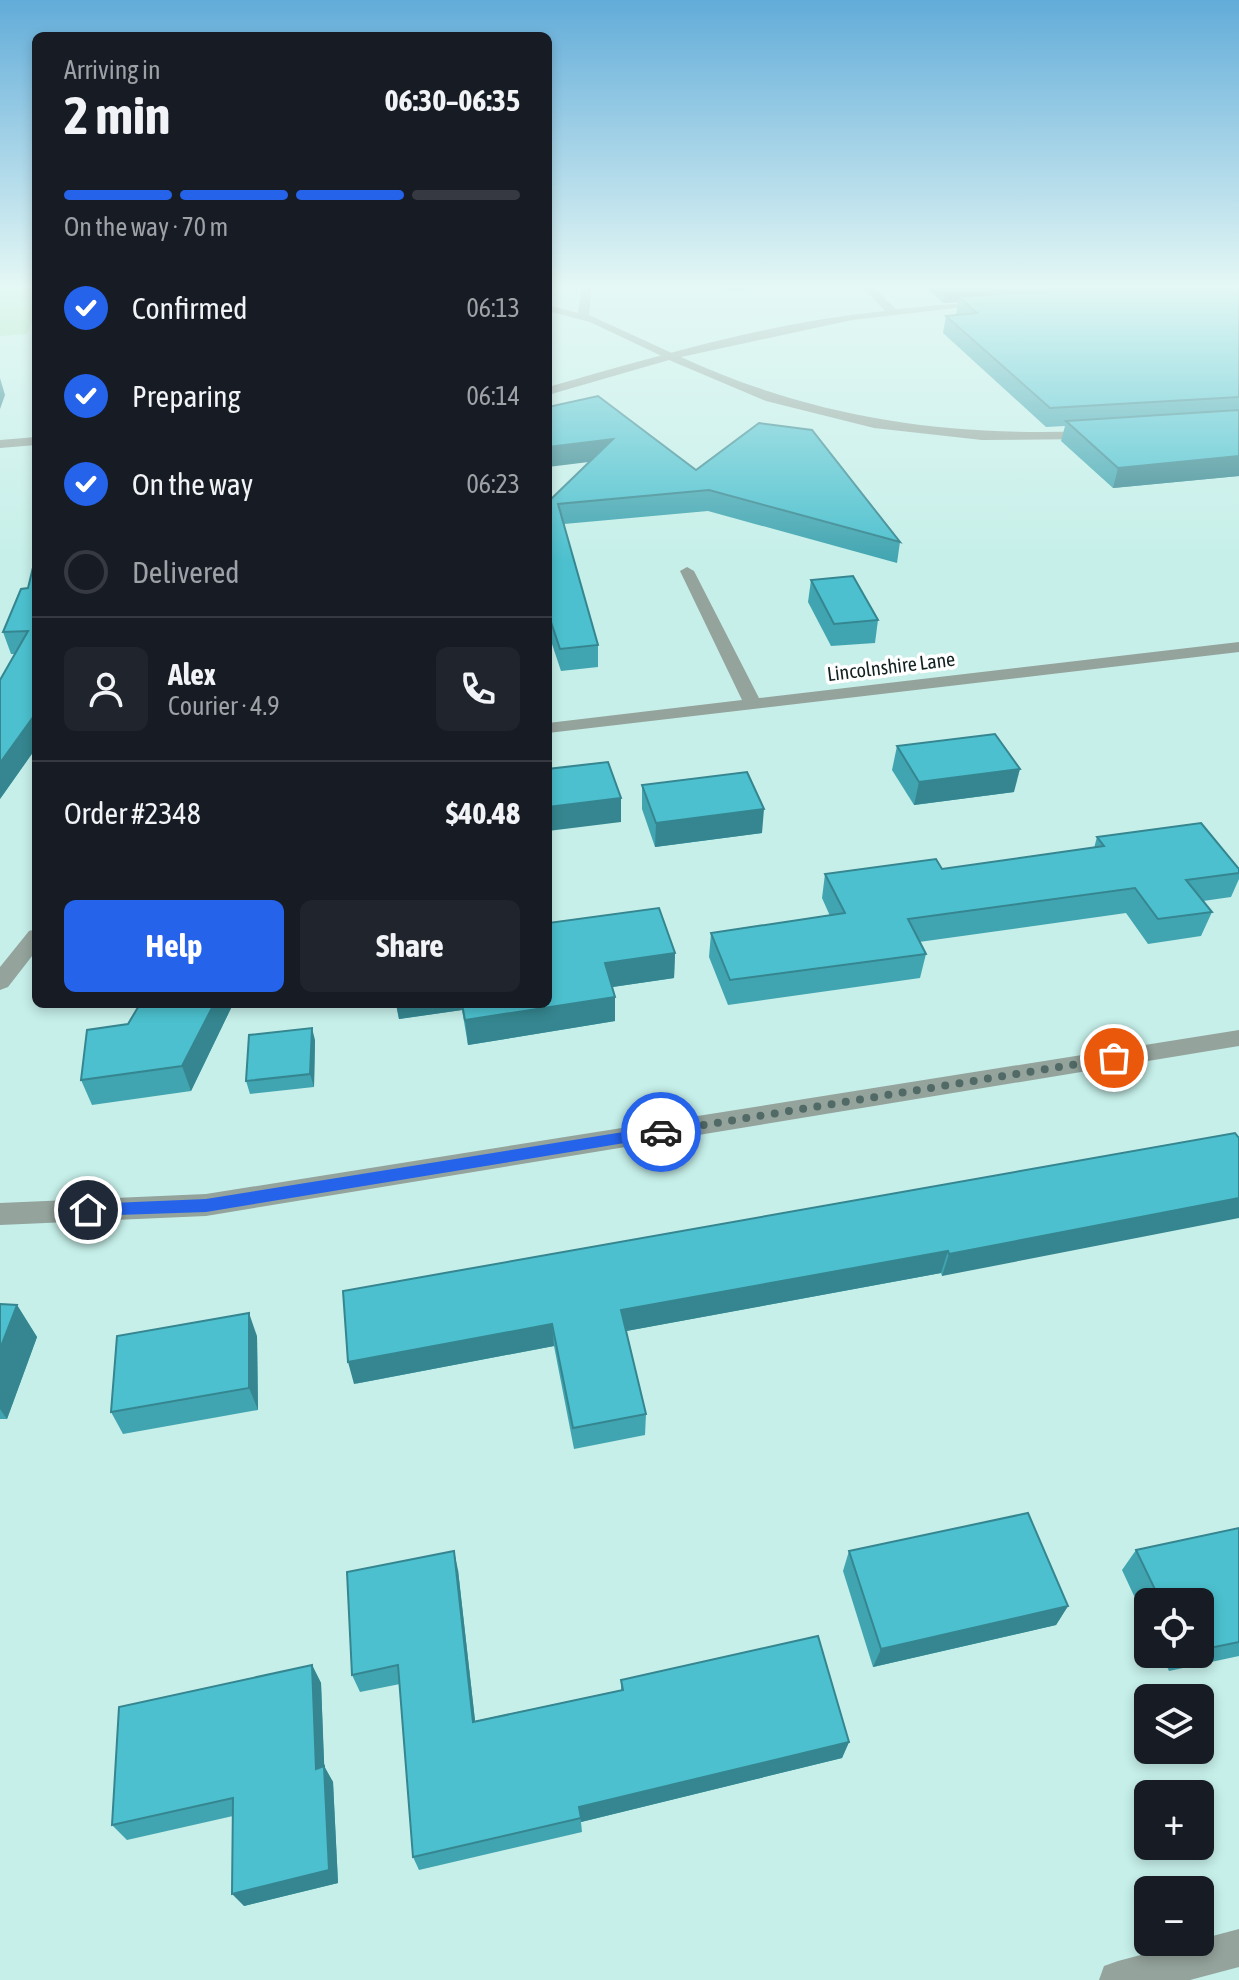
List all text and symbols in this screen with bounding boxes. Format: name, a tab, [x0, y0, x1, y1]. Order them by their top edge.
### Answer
text: Arriving in	[64, 55, 161, 85]
text: 06:30–06:35	[385, 83, 520, 117]
text: 2 min	[64, 85, 170, 145]
text: On the way · 70 m	[64, 212, 228, 242]
icon: check	[64, 286, 108, 330]
text: Confirmed	[132, 291, 247, 325]
text: 06:13	[466, 293, 520, 323]
icon: check	[64, 374, 108, 418]
text: Preparing	[132, 379, 241, 413]
text: 06:14	[466, 381, 520, 411]
icon: check	[64, 462, 108, 506]
text: On the way	[132, 467, 253, 501]
text: 06:23	[466, 469, 520, 499]
text: Delivered	[132, 555, 240, 589]
button: person	[64, 647, 148, 731]
button: phone	[436, 647, 520, 731]
street label: Lincolnshire Lane	[826, 647, 956, 685]
text: Alex	[168, 657, 216, 691]
text: Courier · 4.9	[168, 691, 279, 721]
text: Order #2348	[64, 796, 201, 830]
text: $40.48	[446, 796, 520, 830]
button: Help	[64, 900, 284, 992]
button: Share	[300, 900, 520, 992]
pin	[1080, 1024, 1148, 1092]
icon: bag	[1092, 1036, 1136, 1080]
courier	[621, 1092, 701, 1172]
icon: car	[639, 1110, 683, 1154]
pin	[54, 1176, 122, 1244]
icon: home	[66, 1188, 110, 1232]
map controls	[1134, 1588, 1214, 1956]
button: locate	[1134, 1588, 1214, 1668]
button: layers	[1134, 1684, 1214, 1764]
button: +	[1134, 1780, 1214, 1860]
button: −	[1134, 1876, 1214, 1956]

